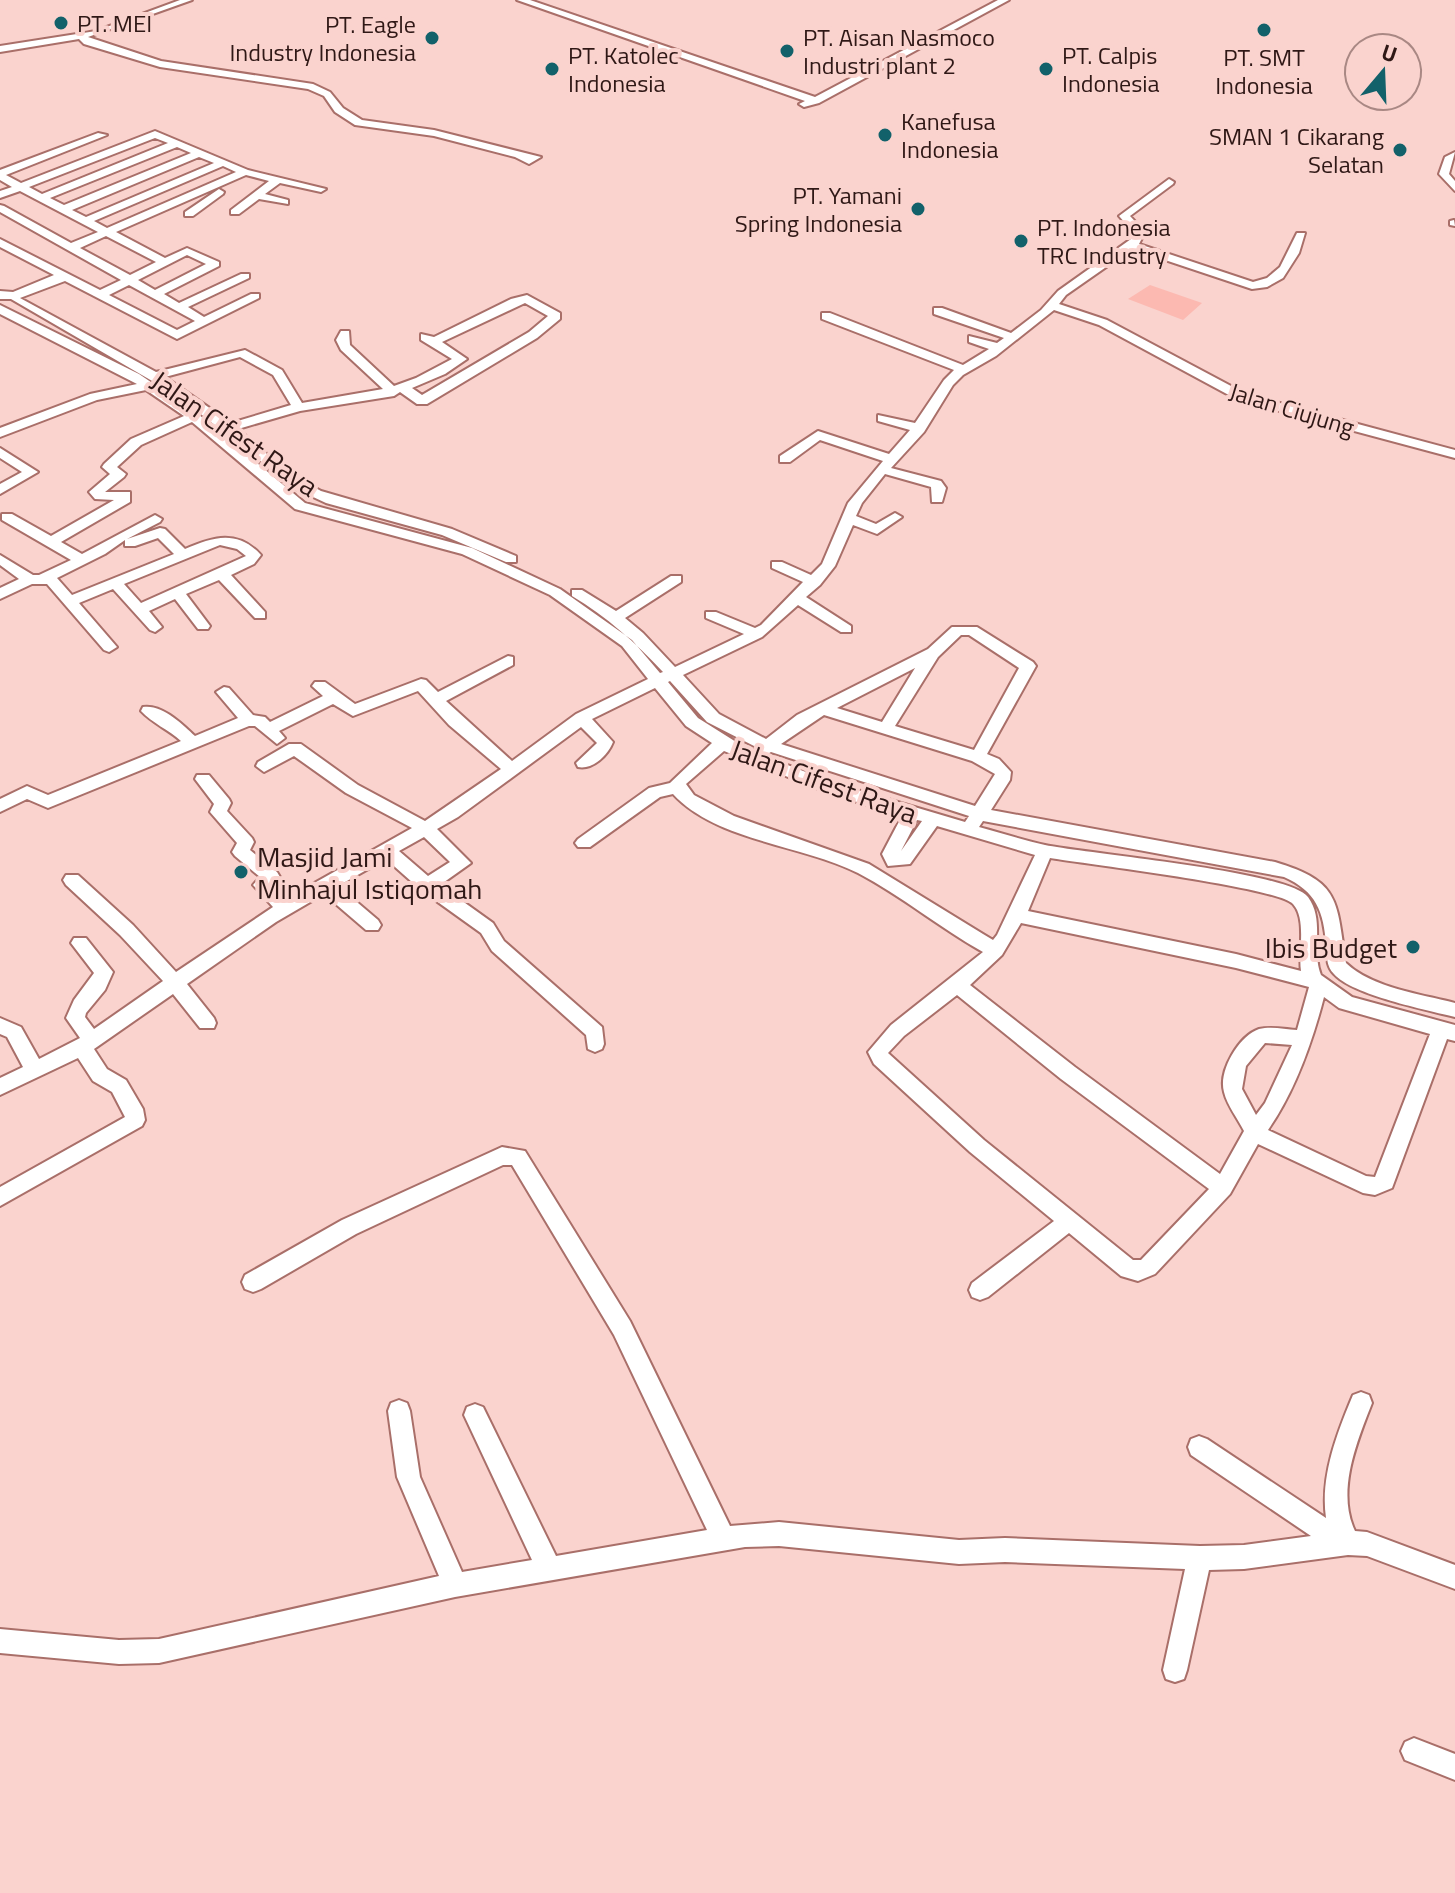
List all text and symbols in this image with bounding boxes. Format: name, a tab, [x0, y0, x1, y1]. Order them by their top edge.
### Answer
place label: PT. MEI	[77, 5, 152, 41]
place label: PT. Eagle Industry Indonesia	[229, 6, 416, 70]
marker: PT. MEI	[52, 14, 70, 32]
place label: PT. Aisan Nasmoco Industri plant 2	[803, 19, 995, 83]
marker: PT. SMT Indonesia	[1255, 21, 1273, 39]
marker: PT. Eagle Industry Indonesia	[423, 29, 441, 47]
north arrow	[1343, 32, 1423, 112]
text: U	[1377, 35, 1402, 72]
place label: PT. Katolec Indonesia	[568, 37, 679, 101]
place label: PT. Calpis Indonesia	[1062, 37, 1160, 101]
place label: PT. SMT Indonesia	[1215, 39, 1313, 103]
marker: PT. Aisan Nasmoco Industri plant 2	[778, 42, 796, 60]
marker: PT. Katolec Indonesia	[543, 60, 561, 78]
marker: PT. Calpis Indonesia	[1037, 60, 1055, 78]
place label: Kanefusa Indonesia	[901, 103, 999, 167]
place label: SMAN 1 Cikarang Selatan	[1209, 118, 1384, 182]
marker: Kanefusa Indonesia	[876, 126, 894, 144]
marker: SMAN 1 Cikarang Selatan	[1391, 141, 1409, 159]
place label: PT. Yamani Spring Indonesia	[735, 177, 902, 241]
marker: PT. Yamani Spring Indonesia	[909, 200, 927, 218]
place label: PT. Indonesia TRC Industry	[1037, 209, 1170, 273]
marker: PT. Indonesia TRC Industry	[1012, 232, 1030, 250]
street label: Jalan Cifest Raya	[142, 359, 328, 507]
street label: Jalan Ciujung	[1225, 373, 1359, 445]
street label: Jalan Cifest Raya	[725, 727, 923, 835]
place label: Masjid Jami Minhajul Istiqomah	[257, 835, 482, 910]
marker: Masjid Jami Minhajul Istiqomah	[232, 863, 250, 881]
place label: Ibis Budget	[1265, 926, 1397, 969]
marker: Ibis Budget	[1404, 938, 1422, 956]

